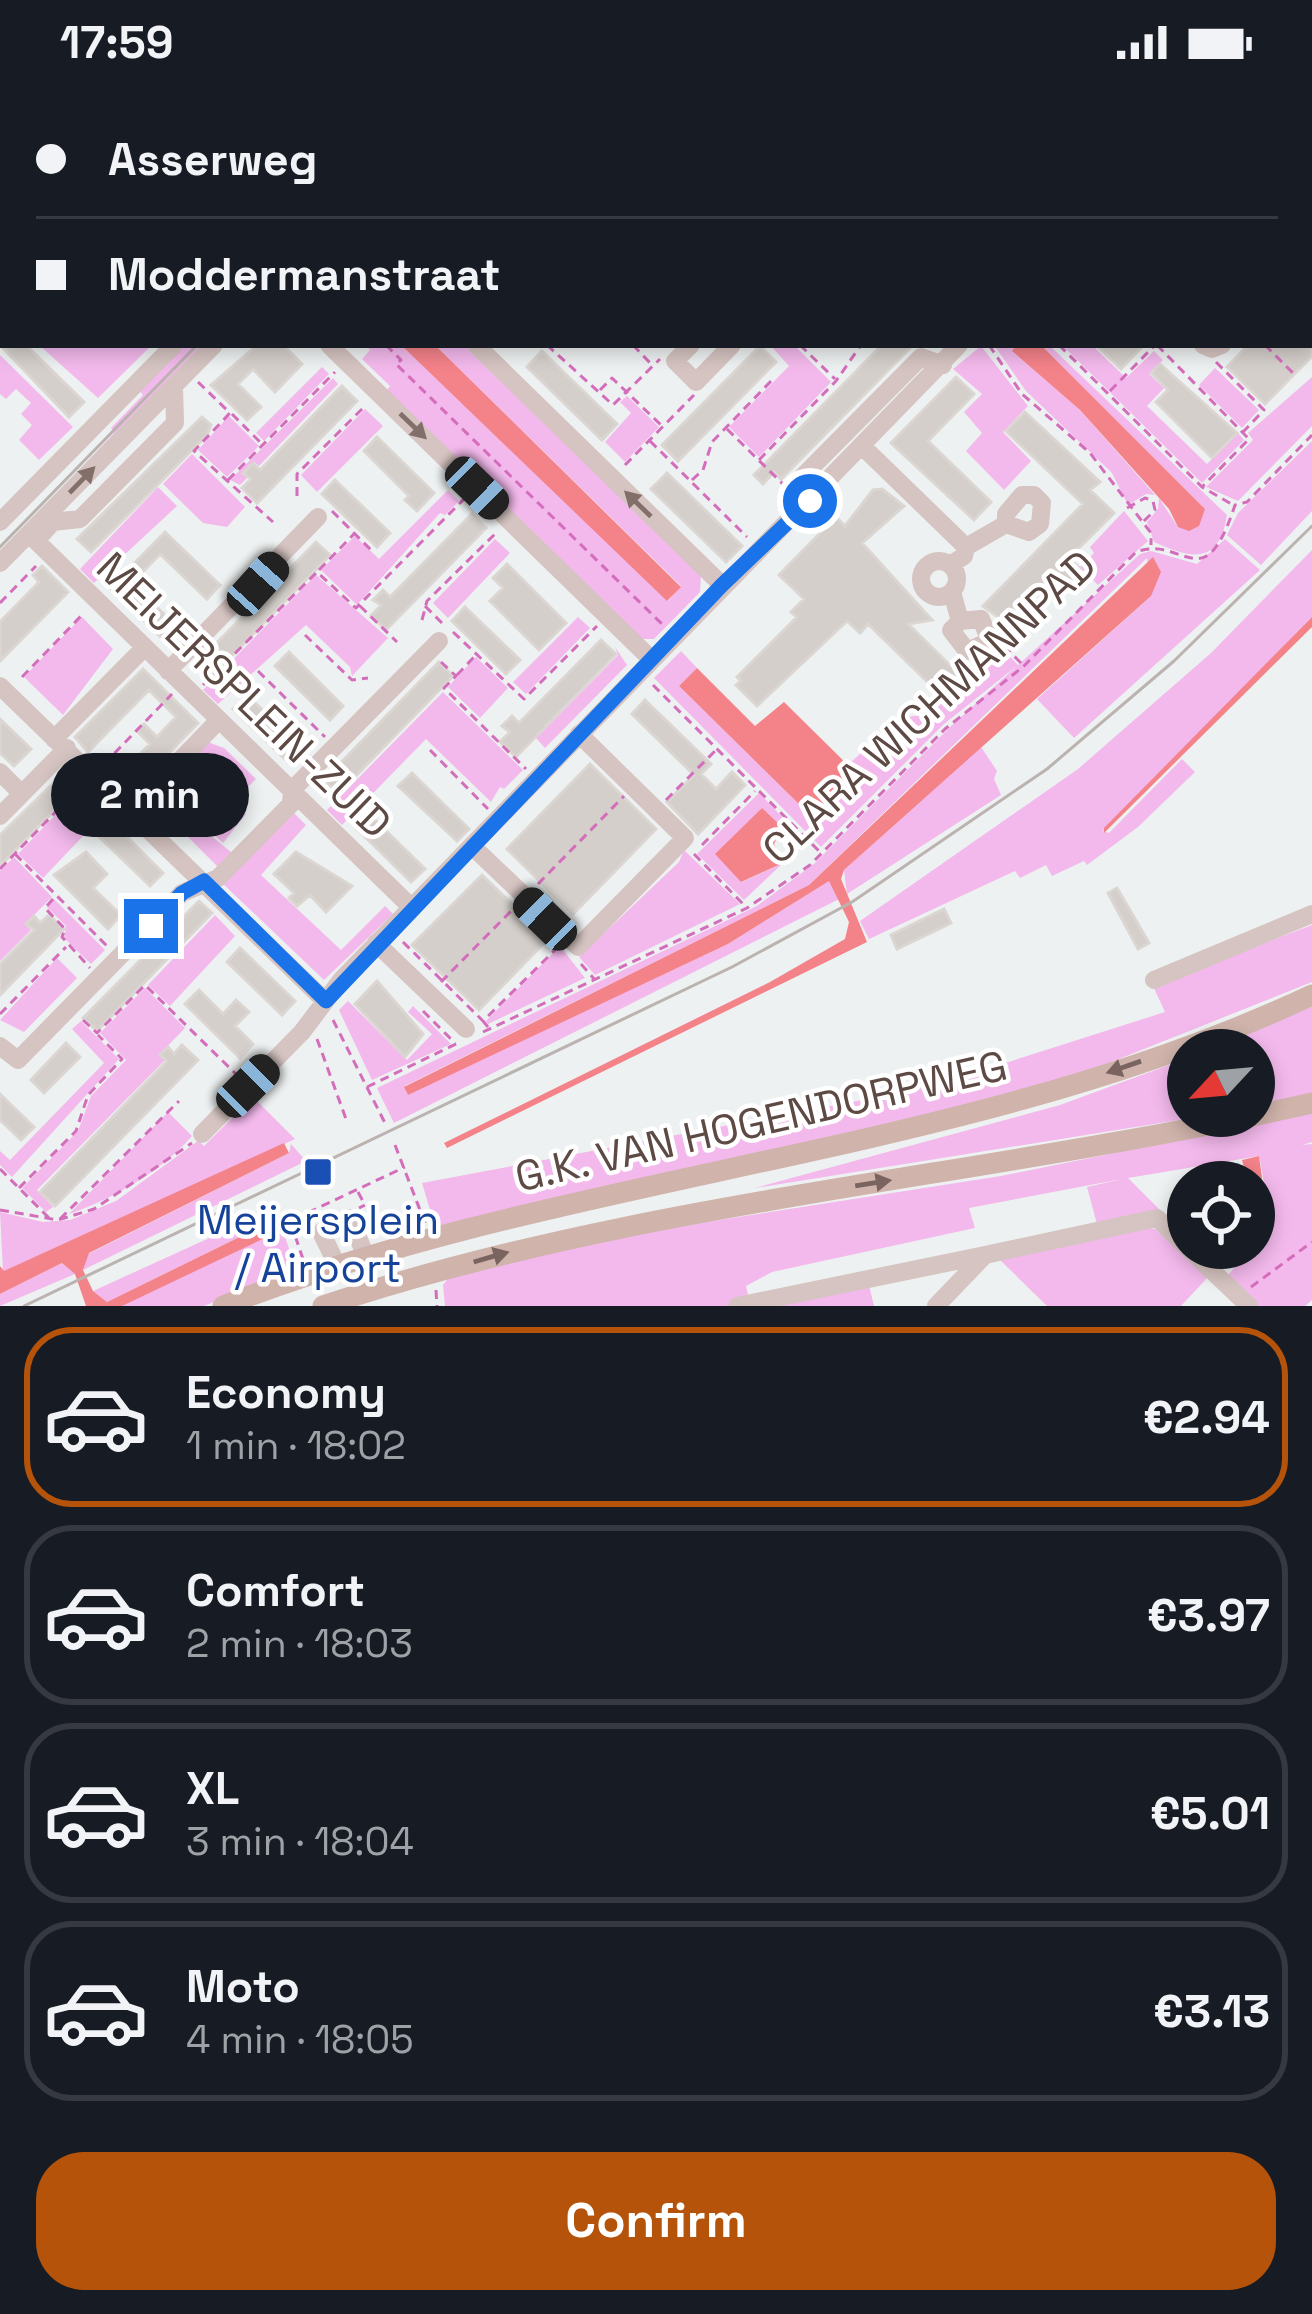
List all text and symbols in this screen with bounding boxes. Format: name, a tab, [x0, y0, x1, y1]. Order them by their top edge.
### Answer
text: 17:59	[60, 14, 174, 71]
text: Asserweg	[108, 131, 317, 188]
text: Moddermanstraat	[108, 246, 500, 303]
one-way arrow	[398, 412, 427, 440]
car	[439, 450, 515, 526]
one-way arrow	[68, 466, 96, 495]
route start	[783, 474, 837, 528]
one-way arrow	[624, 490, 653, 518]
street label: CLARA WICHMANNPAD	[751, 539, 1107, 875]
street label: MEIJERSPLEIN-ZUID	[86, 541, 402, 849]
car	[221, 545, 295, 623]
callout: 2 min	[52, 752, 250, 836]
text: 2 min	[100, 770, 200, 819]
car	[507, 881, 583, 957]
route end	[124, 899, 178, 953]
north arrow	[1167, 1029, 1275, 1137]
map controls	[1167, 1029, 1275, 1269]
street label: G.K. VAN HOGENDORPWEG	[510, 1039, 1012, 1203]
car	[210, 1048, 286, 1124]
one-way arrow	[1106, 1059, 1142, 1077]
marker: Meijersplein / Airport	[302, 1156, 334, 1188]
button: locate	[1167, 1161, 1275, 1269]
one-way arrow	[855, 1173, 893, 1192]
place label: Meijersplein / Airport	[197, 1193, 439, 1294]
one-way arrow	[473, 1247, 510, 1266]
icon: car	[42, 1363, 150, 1471]
text: Economy	[186, 1364, 386, 1421]
text: €2.94	[1143, 1389, 1270, 1446]
text: 1 min · 18:02	[186, 1421, 406, 1470]
icon: car	[42, 1561, 150, 1669]
text: Comfort	[186, 1562, 365, 1619]
text: €3.97	[1147, 1587, 1270, 1644]
text: 2 min · 18:03	[186, 1619, 413, 1668]
icon: car	[42, 1759, 150, 1867]
text: XL	[186, 1760, 239, 1817]
text: €5.01	[1150, 1785, 1270, 1842]
text: 3 min · 18:04	[186, 1817, 414, 1866]
icon: car	[42, 1957, 150, 2065]
text: Moto	[186, 1958, 300, 2015]
text: €3.13	[1153, 1983, 1270, 2040]
text: 4 min · 18:05	[186, 2015, 414, 2064]
button: Confirm	[36, 2152, 1276, 2290]

